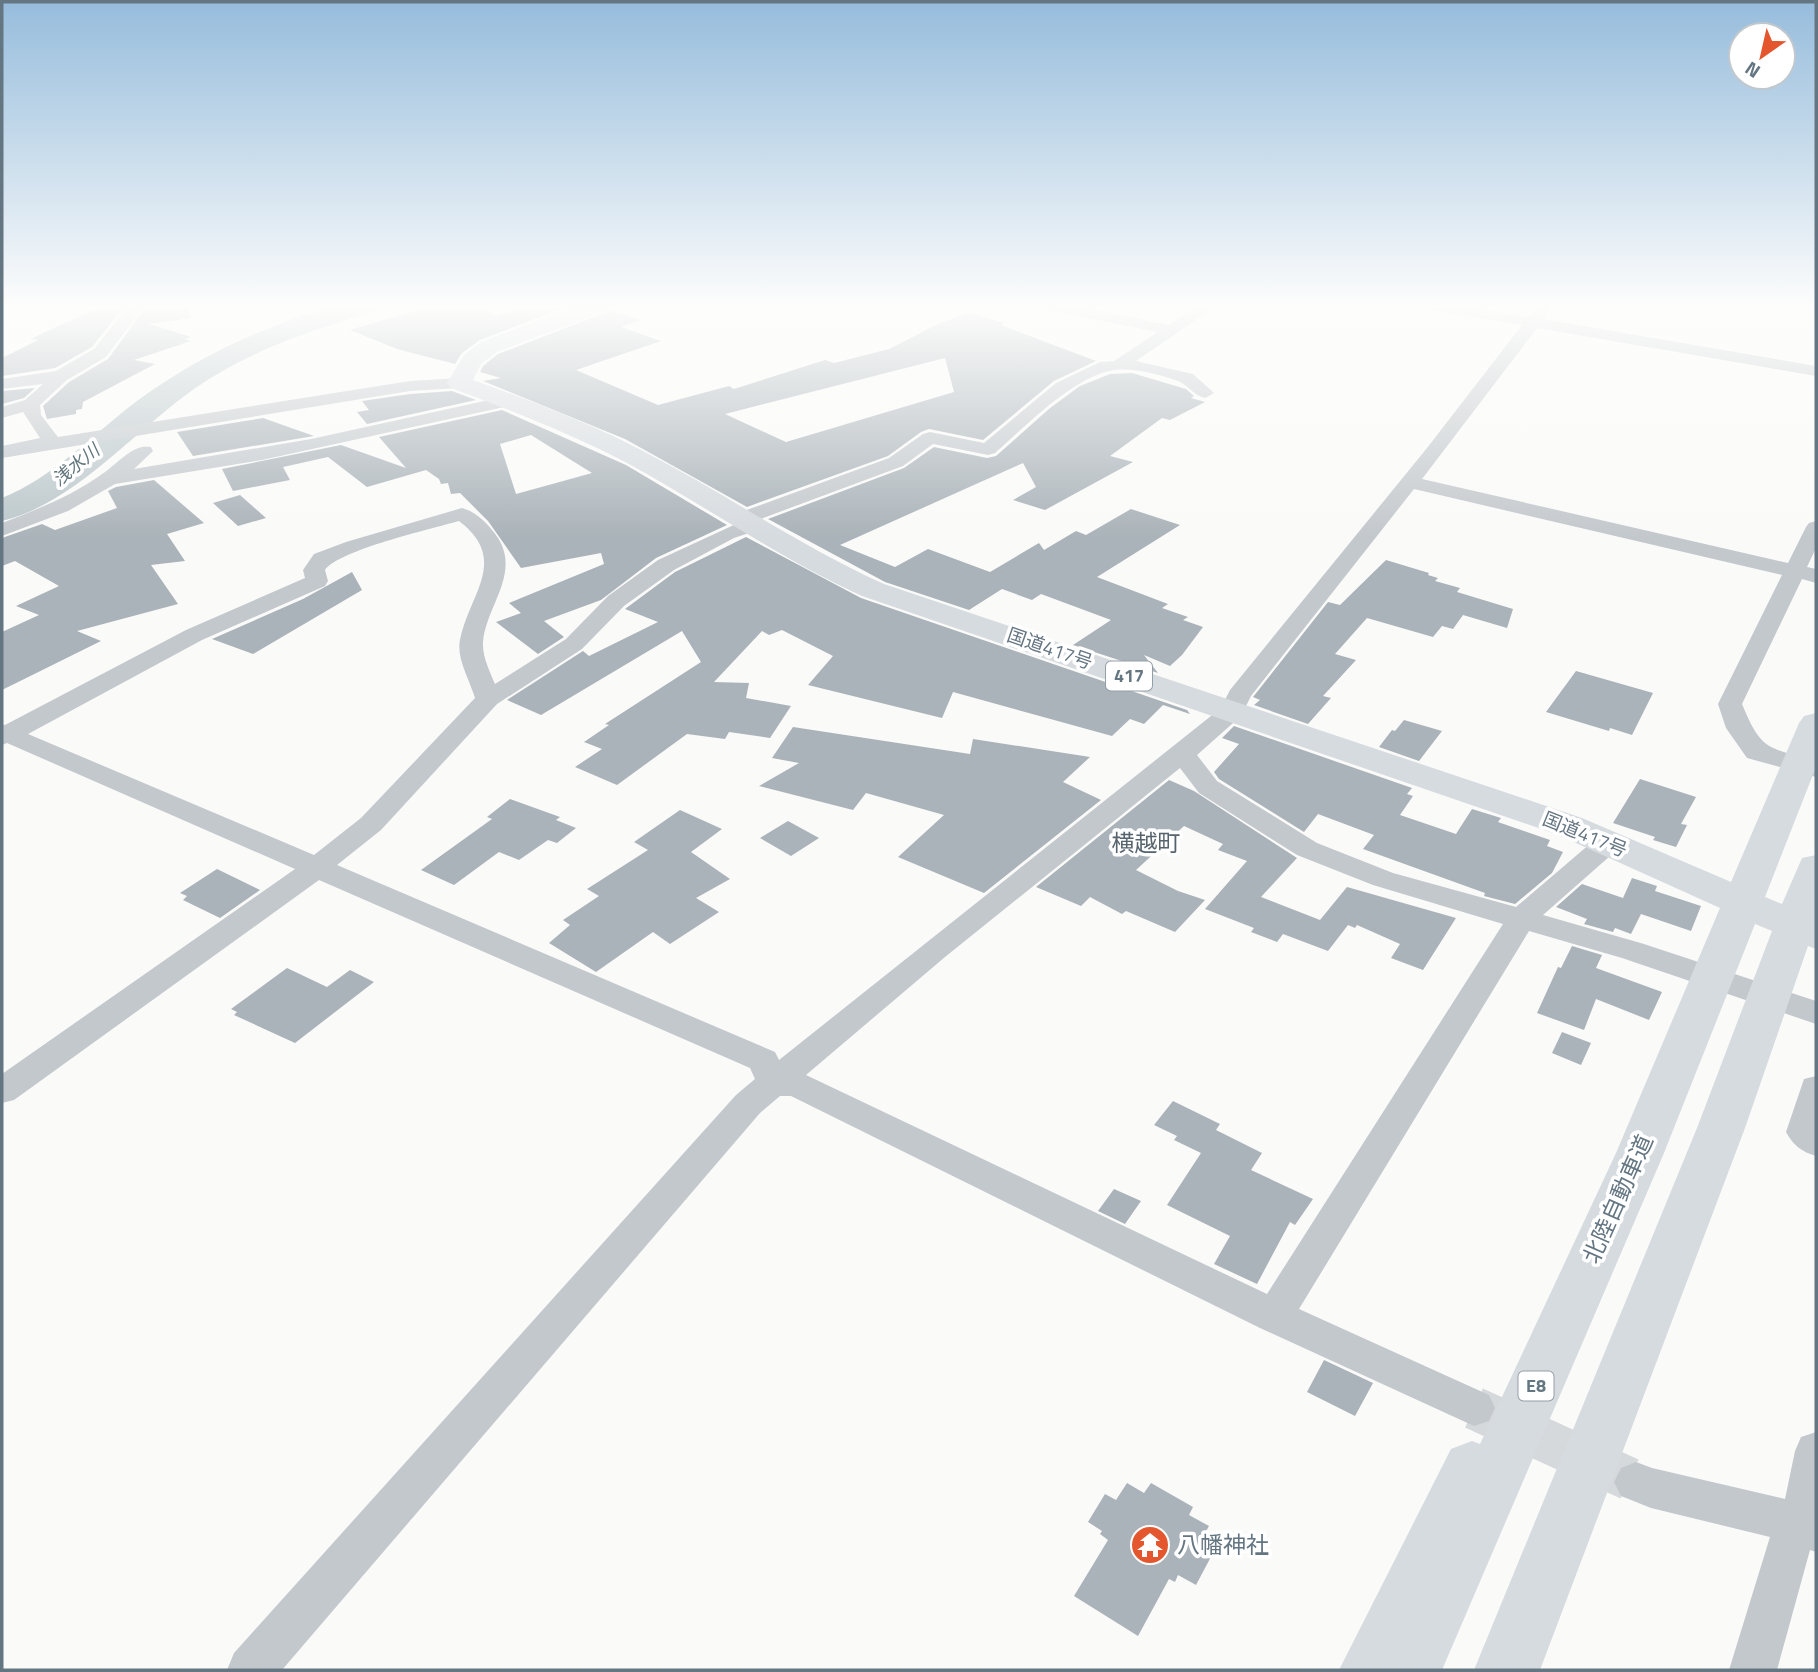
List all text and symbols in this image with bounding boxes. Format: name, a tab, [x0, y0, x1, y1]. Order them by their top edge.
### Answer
north arrow	[1727, 21, 1797, 91]
text: N	[1739, 55, 1766, 86]
water label: 浅水川	[46, 436, 107, 492]
street label: 国道417号	[1003, 619, 1097, 676]
road number: 417	[1106, 662, 1152, 690]
street label: 国道417号	[1539, 803, 1632, 864]
district label: 横越町	[1112, 825, 1181, 860]
street label: 北陸自動車道	[1573, 1129, 1662, 1269]
road number: E8	[1518, 1372, 1554, 1400]
temple icon: 八幡神社	[1129, 1524, 1171, 1566]
place label: 八幡神社	[1177, 1527, 1269, 1562]

